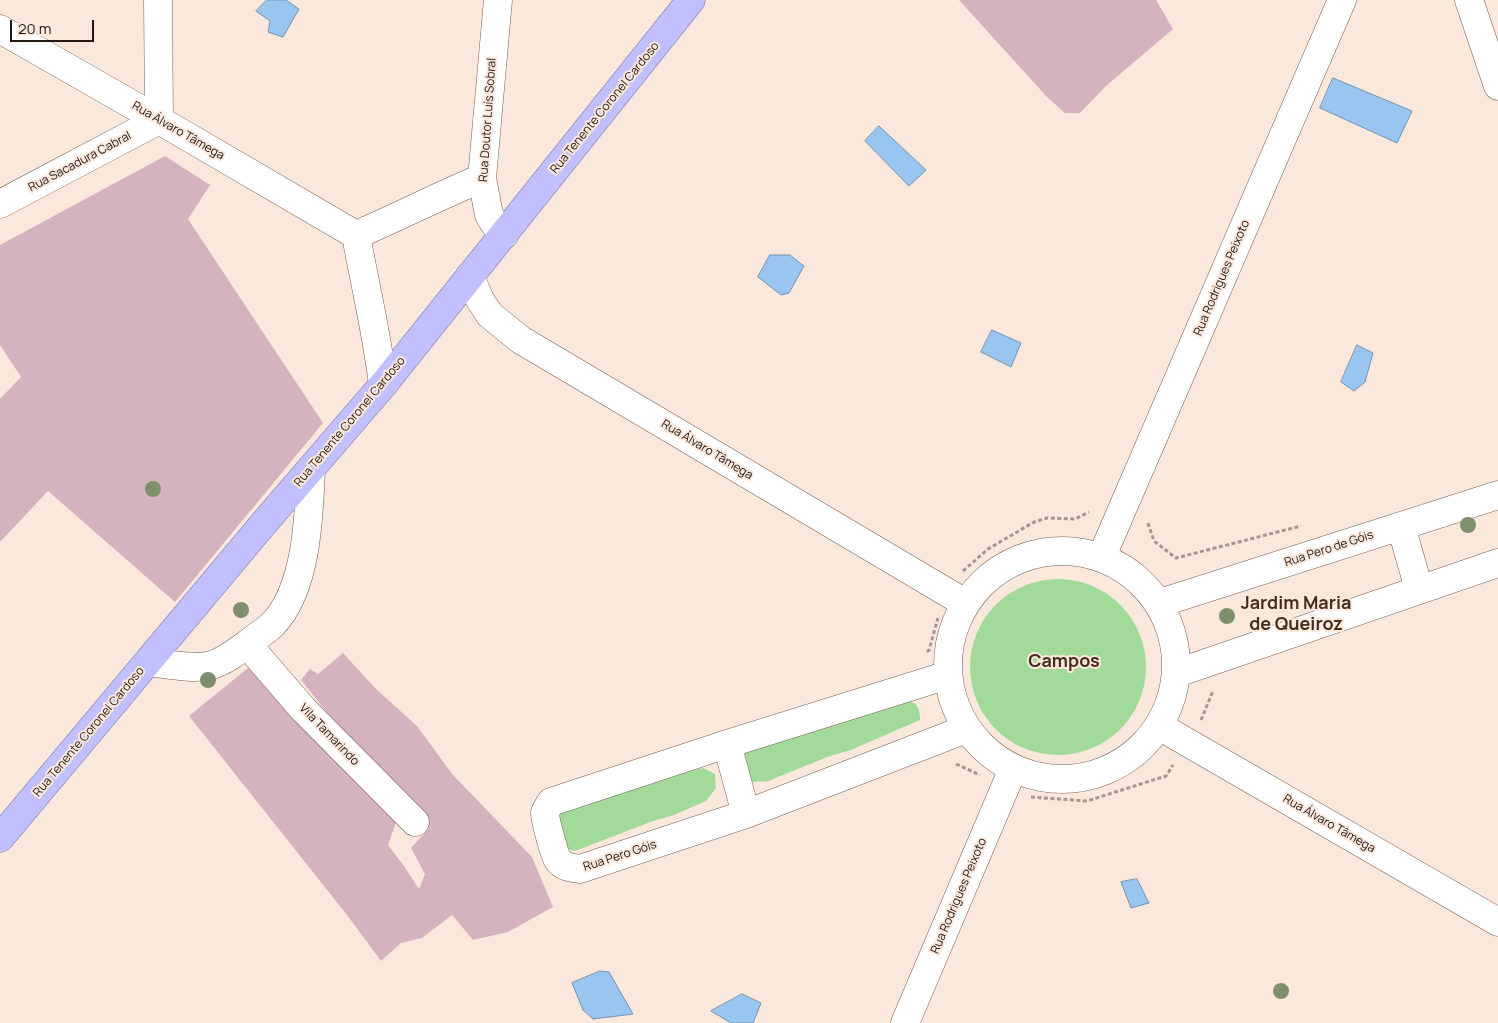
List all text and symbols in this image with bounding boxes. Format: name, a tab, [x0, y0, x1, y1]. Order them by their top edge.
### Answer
scale bar	[12, 10, 96, 42]
text: 20 m	[18, 18, 51, 39]
street label: Rua Tenente Coronel Cardoso	[547, 39, 663, 177]
street label: Rua Doutor Luís Sobral	[476, 57, 500, 183]
street label: Rua Álvaro Tâmega	[129, 99, 227, 163]
street label: Rua Sacadura Cabral	[26, 129, 134, 195]
street label: Rua Rodrigues Peixoto	[1191, 218, 1253, 338]
street label: Rua Tenente Coronel Cardoso	[291, 354, 409, 490]
street label: Rua Álvaro Tâmega	[659, 417, 755, 483]
street label: Rua Pero de Góis	[1283, 528, 1375, 570]
district label: Jardim Maria de Queiroz	[1241, 593, 1351, 636]
district label: Campos	[1028, 651, 1100, 673]
street label: Rua Tenente Coronel Cardoso	[30, 664, 148, 800]
street label: Vila Tamarindo	[296, 701, 362, 769]
street label: Rua Álvaro Tâmega	[1280, 792, 1378, 856]
street label: Rua Rodrigues Peixoto	[928, 836, 990, 956]
street label: Rua Pero Góis	[581, 837, 659, 875]

